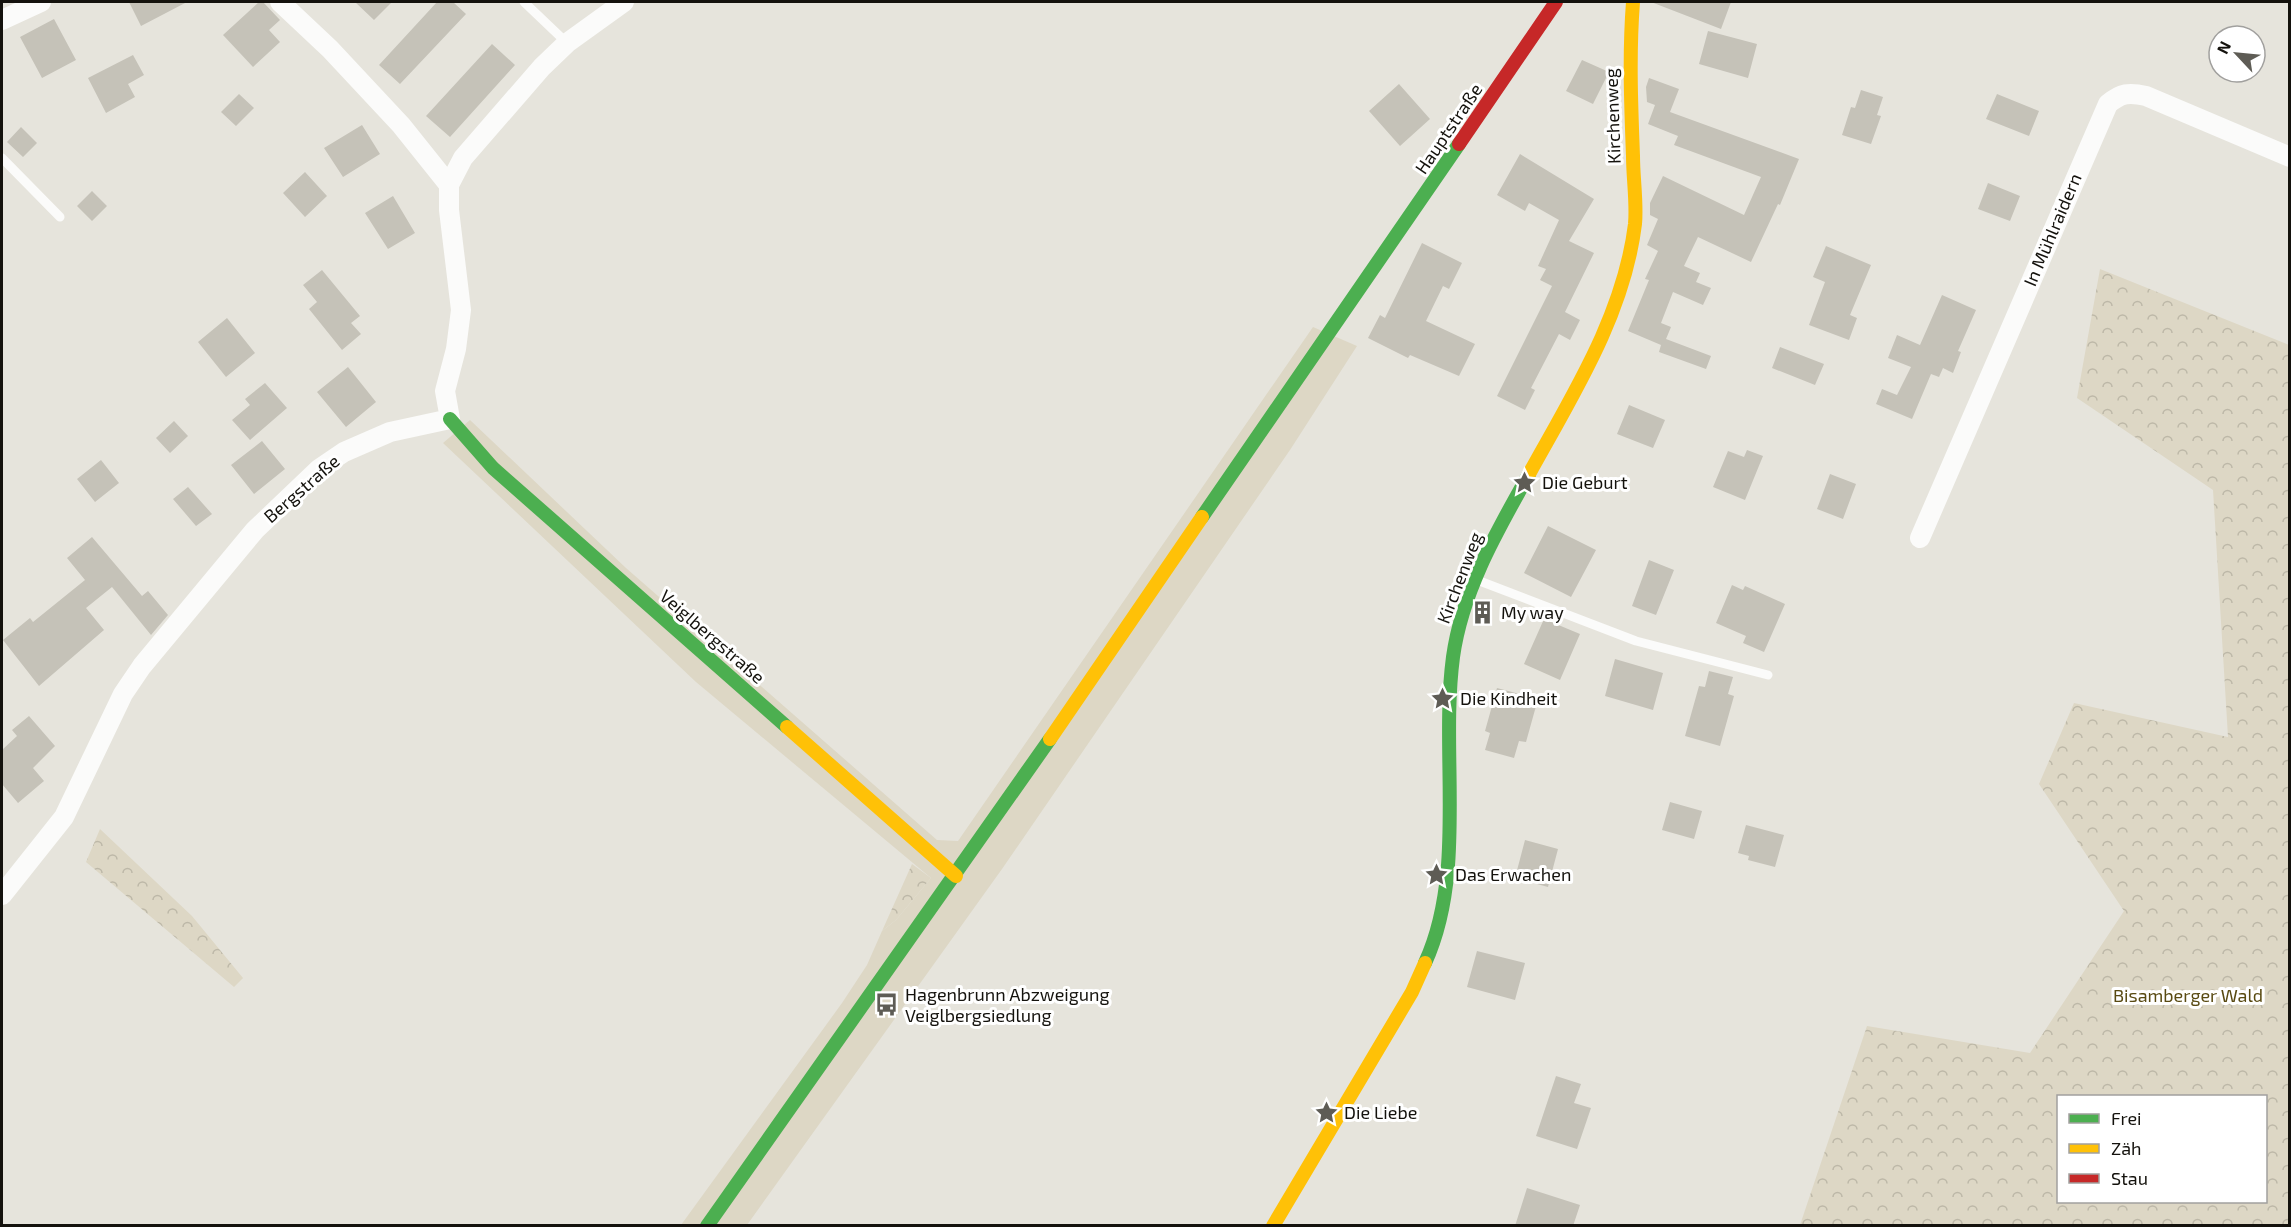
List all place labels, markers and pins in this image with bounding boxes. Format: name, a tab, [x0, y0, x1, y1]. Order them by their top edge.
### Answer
place icon: Die Geburt	[1511, 470, 1537, 496]
place label: Die Geburt	[1542, 471, 1628, 493]
building icon: My way	[1470, 600, 1496, 626]
place label: My way	[1501, 601, 1564, 623]
place icon: Die Kindheit	[1429, 686, 1455, 712]
place label: Die Kindheit	[1460, 687, 1558, 709]
place icon: Das Erwachen	[1424, 862, 1450, 888]
place label: Das Erwachen	[1455, 863, 1571, 885]
place label: Hagenbrunn Abzweigung Veiglbergsiedlung	[905, 983, 1110, 1026]
bus stop icon: Hagenbrunn Abzweigung Veiglbergsiedlung	[874, 992, 900, 1018]
place icon: Die Liebe	[1313, 1100, 1339, 1126]
place label: Die Liebe	[1344, 1101, 1417, 1123]

